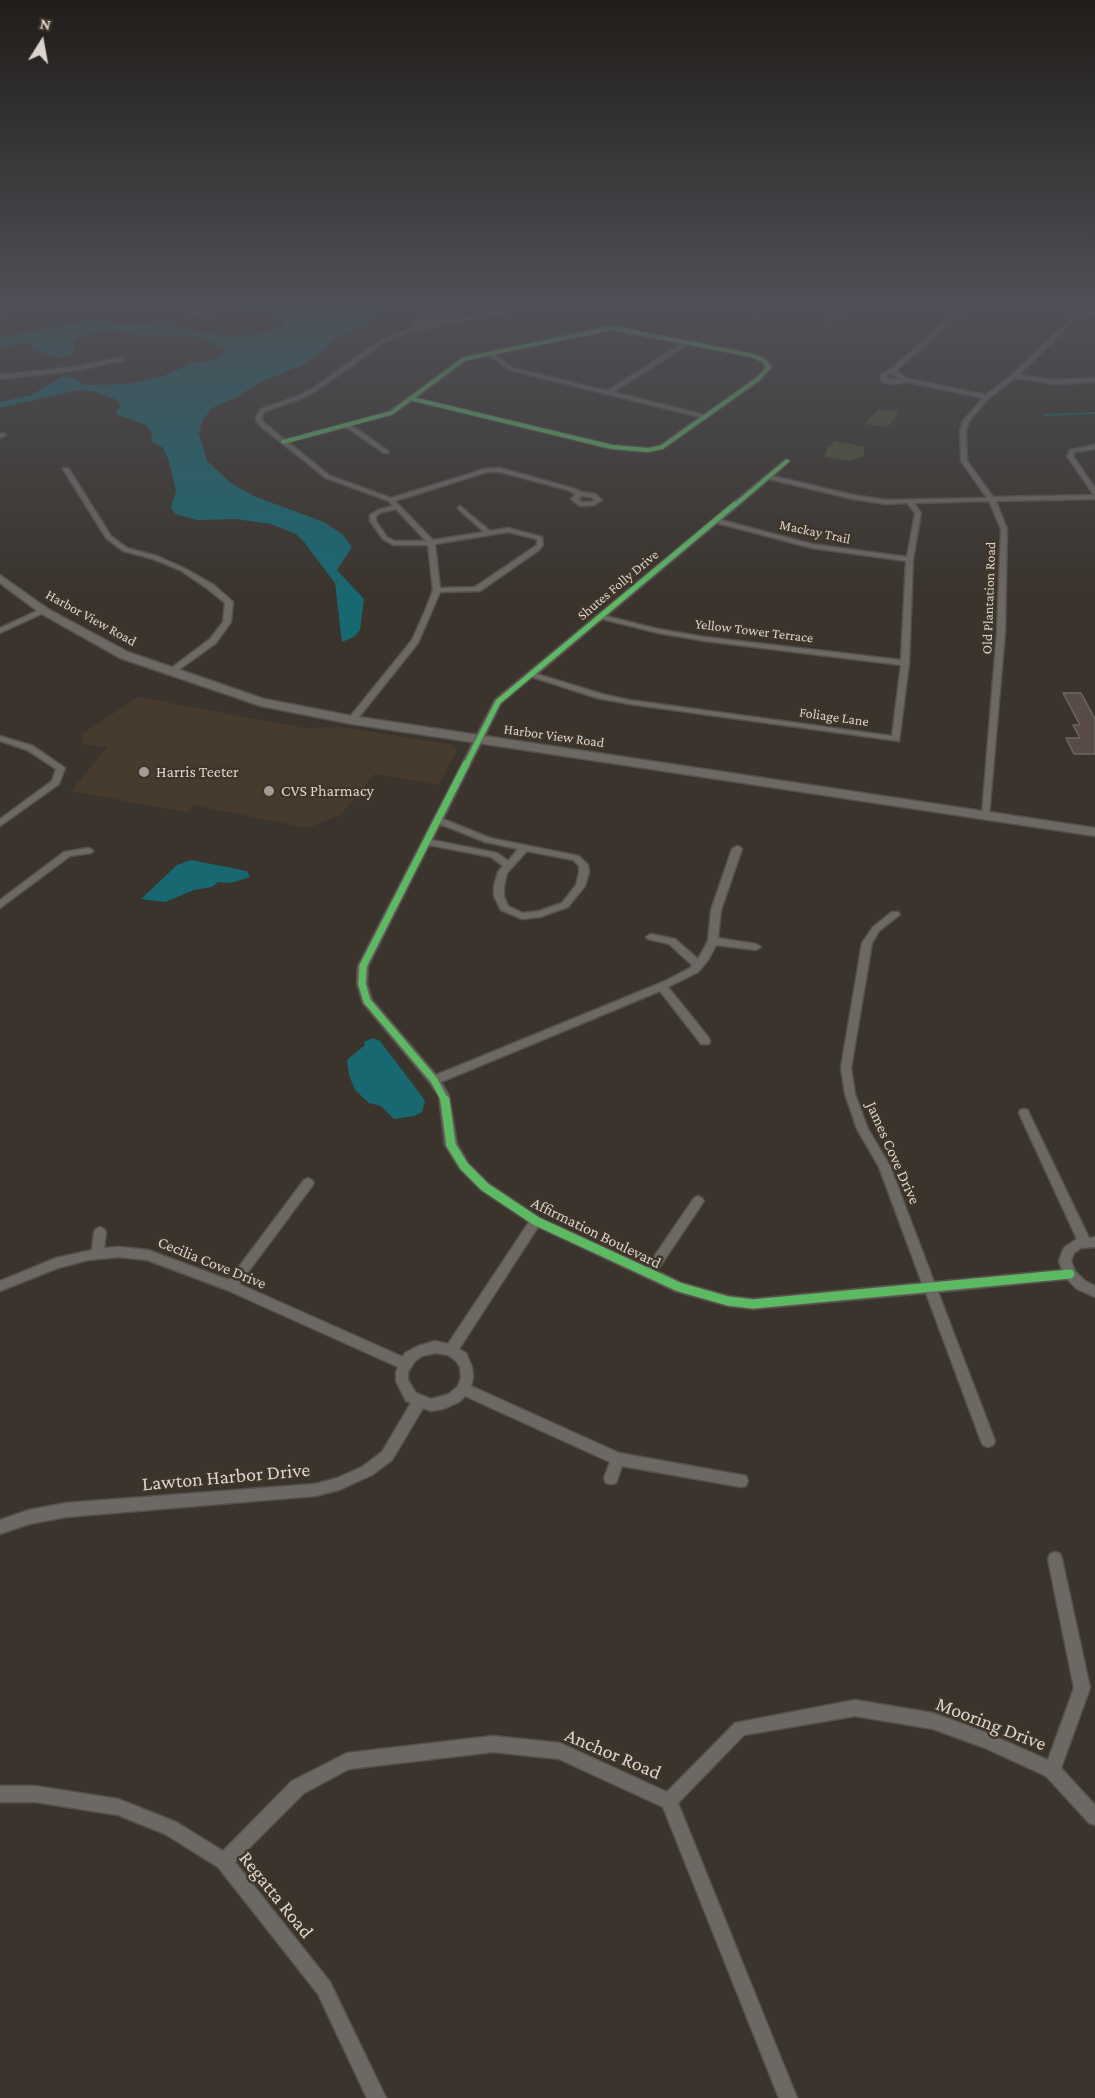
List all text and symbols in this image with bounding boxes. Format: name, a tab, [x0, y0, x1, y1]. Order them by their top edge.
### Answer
north arrow	[12, 12, 72, 72]
text: N	[39, 14, 53, 33]
street label: Mackay Trail	[778, 516, 852, 548]
street label: Old Plantation Road	[979, 541, 999, 655]
street label: Shutes Folly Drive	[574, 546, 662, 624]
street label: Harbor View Road	[43, 586, 139, 650]
street label: Yellow Tower Terrace	[694, 615, 814, 647]
street label: Foliage Lane	[798, 704, 870, 730]
street label: Harbor View Road	[503, 721, 605, 751]
place label: Harris Teeter	[156, 762, 239, 782]
marker: Harris Teeter	[137, 765, 151, 779]
place label: CVS Pharmacy	[281, 781, 374, 801]
marker: CVS Pharmacy	[262, 784, 276, 798]
street label: James Cove Drive	[862, 1099, 924, 1207]
street label: Affirmation Boulevard	[528, 1193, 664, 1273]
street label: Cecilia Cove Drive	[155, 1232, 269, 1294]
street label: Lawton Harbor Drive	[141, 1458, 311, 1496]
street label: Mooring Drive	[932, 1692, 1050, 1756]
street label: Anchor Road	[561, 1723, 665, 1785]
street label: Regatta Road	[234, 1847, 318, 1943]

